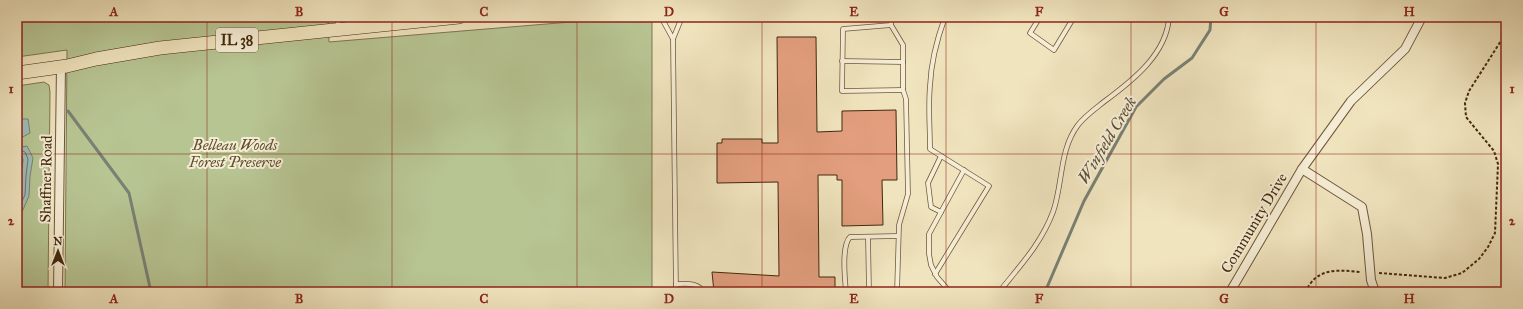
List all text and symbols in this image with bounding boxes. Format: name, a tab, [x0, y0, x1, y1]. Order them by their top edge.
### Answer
text: A	[109, 4, 119, 20]
text: B	[295, 4, 304, 20]
text: C	[480, 4, 489, 20]
text: D	[664, 4, 674, 20]
text: E	[849, 4, 859, 20]
text: F	[1035, 4, 1044, 20]
text: G	[1219, 4, 1229, 20]
text: H	[1403, 4, 1415, 20]
road number: IL 38	[216, 28, 258, 52]
text: 1	[8, 81, 14, 97]
text: 1	[1509, 81, 1515, 97]
water label: Winfield Creek	[1074, 93, 1140, 187]
street label: Shaffner Road	[36, 135, 56, 223]
park label: Belleau Woods Forest Preserve	[188, 136, 281, 171]
street label: Community Drive	[1217, 170, 1291, 276]
text: 2	[8, 213, 15, 229]
text: 2	[1509, 213, 1516, 229]
north arrow	[38, 231, 78, 271]
text: N	[53, 235, 63, 248]
text: A	[109, 291, 119, 307]
text: B	[295, 291, 304, 307]
text: C	[480, 291, 489, 307]
text: D	[664, 291, 674, 307]
text: E	[849, 291, 859, 307]
text: F	[1035, 291, 1044, 307]
text: G	[1219, 291, 1229, 307]
text: H	[1403, 291, 1415, 307]

